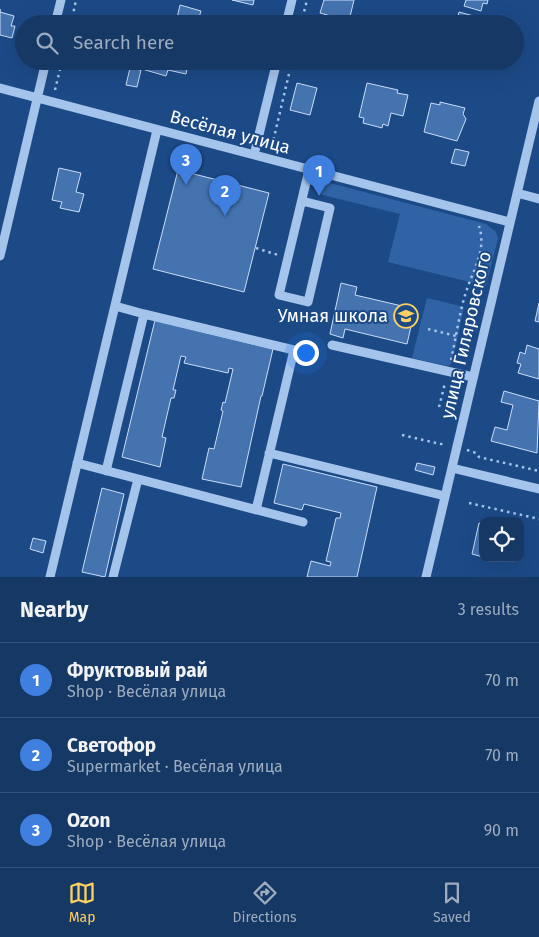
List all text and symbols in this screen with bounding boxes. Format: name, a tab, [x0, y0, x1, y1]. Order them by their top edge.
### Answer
search box	[15, 15, 524, 70]
icon: search	[33, 29, 61, 57]
text: Search here	[73, 31, 174, 54]
street label: Весёлая улица	[167, 105, 293, 159]
pin: 3	[170, 144, 202, 185]
pin: 1	[303, 155, 335, 196]
pin: 2	[209, 175, 241, 216]
street label: улица Гиляровского	[436, 249, 496, 421]
school or university icon: Умная школа	[393, 303, 419, 329]
place label: Умная школа	[278, 305, 388, 327]
your location	[293, 340, 319, 366]
map controls	[479, 517, 524, 562]
button: locate	[479, 517, 524, 562]
text: Nearby	[20, 597, 88, 623]
text: 3 results	[458, 600, 519, 619]
text: Фруктовый рай	[67, 659, 208, 682]
text: 1	[32, 671, 40, 690]
text: 70 m	[485, 671, 519, 690]
text: Shop · Весёлая улица	[67, 682, 226, 701]
text: Светофор	[67, 734, 156, 757]
text: 2	[32, 746, 40, 765]
text: 70 m	[485, 746, 519, 765]
text: Supermarket · Весёлая улица	[67, 757, 283, 776]
text: Ozon	[67, 809, 111, 832]
text: 3	[32, 821, 40, 840]
text: 90 m	[484, 821, 519, 840]
text: Shop · Весёлая улица	[67, 832, 226, 851]
tab: Map	[68, 879, 96, 926]
tab: Directions	[232, 879, 297, 926]
tab: Saved	[433, 879, 471, 926]

